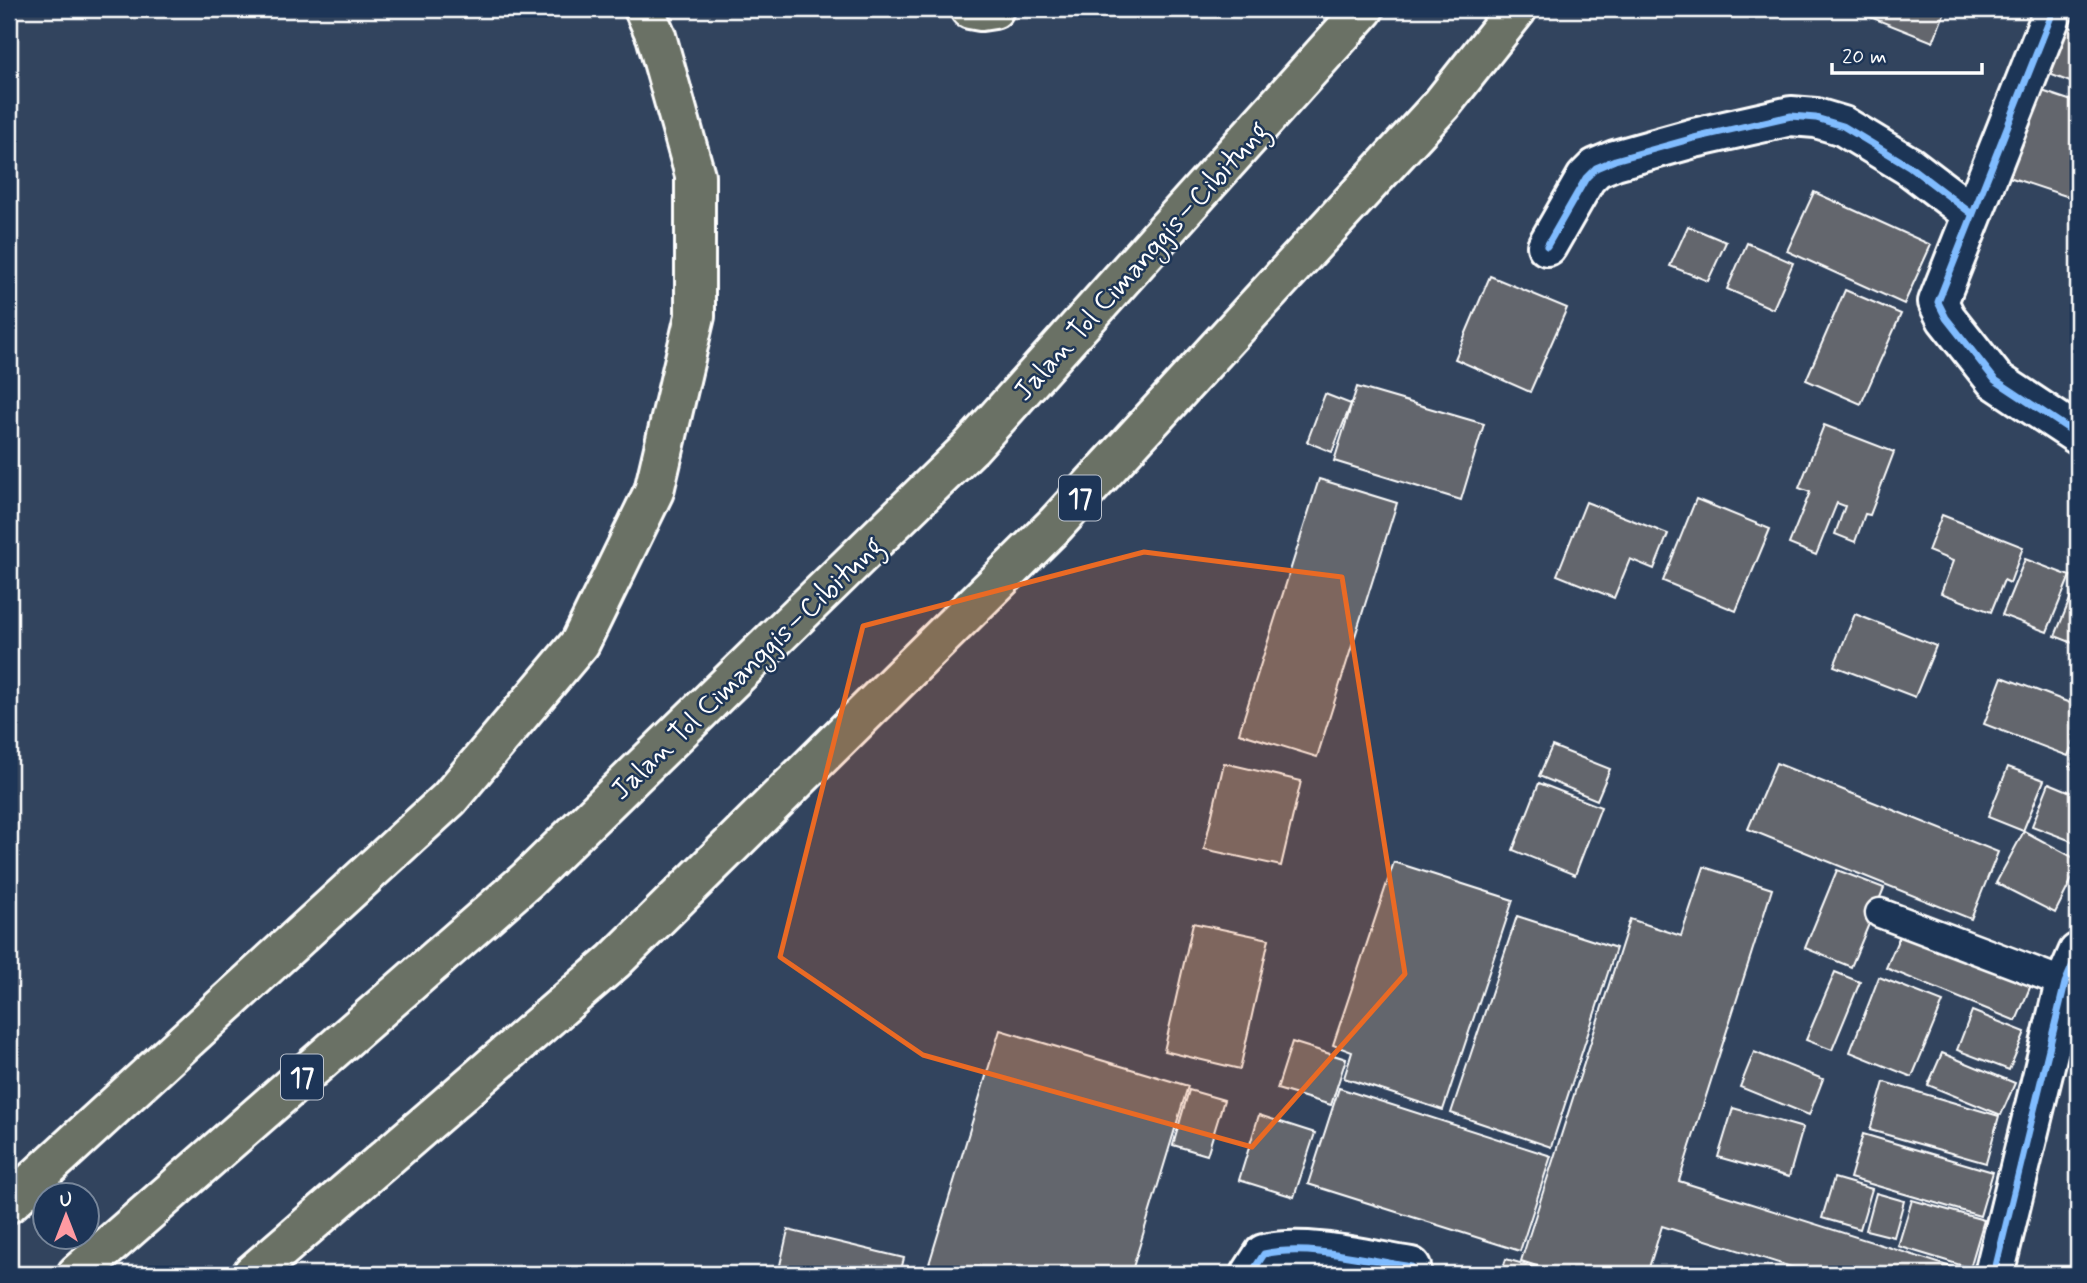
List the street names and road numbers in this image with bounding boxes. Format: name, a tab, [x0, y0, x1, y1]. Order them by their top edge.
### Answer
street label: Jalan Tol Cimanggis–Cibitung	[1006, 114, 1280, 412]
road number: 17	[1059, 476, 1101, 520]
street label: Jalan Tol Cimanggis–Cibitung	[604, 529, 894, 811]
road number: 17	[281, 1054, 323, 1100]

